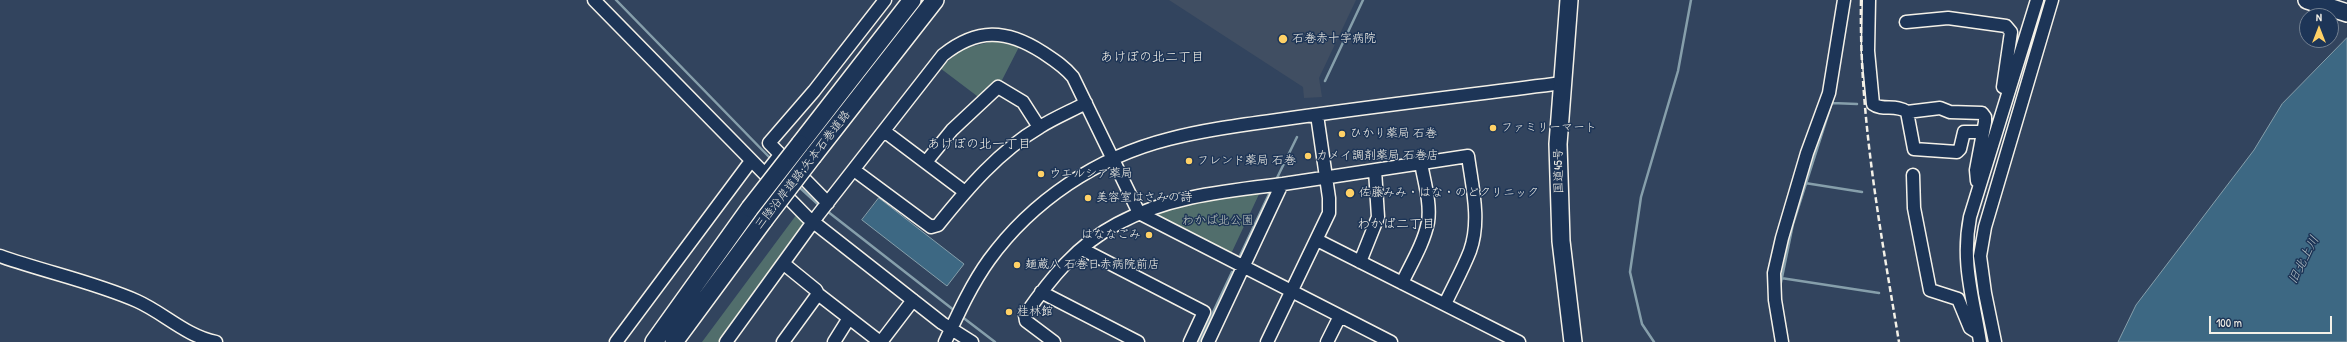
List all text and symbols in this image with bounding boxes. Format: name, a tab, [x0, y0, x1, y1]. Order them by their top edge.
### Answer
north arrow	[2299, 8, 2339, 48]
text: N	[2316, 10, 2322, 24]
place label: 石巻赤十字病院	[1292, 32, 1376, 46]
marker: 石巻赤十字病院	[1277, 33, 1289, 45]
district label: あけぼの北二丁目	[1100, 50, 1204, 66]
street label: 三陸沿岸道路;矢本石巻道路	[752, 108, 854, 232]
place label: ファミリーマート	[1501, 121, 1597, 135]
marker: ファミリーマート	[1488, 123, 1498, 133]
place label: ひかり薬局 石巻	[1350, 127, 1437, 141]
marker: ひかり薬局 石巻	[1337, 129, 1347, 139]
district label: あけぼの北一丁目	[927, 137, 1031, 153]
street label: 国道45号	[1551, 148, 1567, 194]
place label: カメイ調剤薬局 石巻店	[1316, 149, 1439, 163]
marker: カメイ調剤薬局 石巻店	[1303, 151, 1313, 161]
place label: フレンド薬局 石巻	[1197, 154, 1296, 168]
marker: フレンド薬局 石巻	[1184, 156, 1194, 166]
place label: ウエルシア薬局	[1049, 167, 1133, 181]
marker: ウエルシア薬局	[1036, 169, 1046, 179]
place label: 佐藤みみ・はな・のどクリニック	[1359, 186, 1539, 200]
marker: 佐藤みみ・はな・のどクリニック	[1344, 187, 1356, 199]
place label: 美容室はさみの詩	[1096, 191, 1192, 205]
marker: 美容室はさみの詩	[1083, 193, 1093, 203]
park label: わかば北公園	[1182, 214, 1254, 228]
district label: わかば二丁目	[1357, 217, 1435, 233]
place label: はななごみ	[1081, 228, 1141, 242]
marker: はななごみ	[1144, 230, 1154, 240]
water label: 旧北上川	[2285, 233, 2323, 287]
place label: 麺蔵八 石巻日赤病院前店	[1025, 258, 1160, 272]
marker: 麺蔵八 石巻日赤病院前店	[1012, 260, 1022, 270]
place label: 桂林館	[1017, 305, 1053, 319]
marker: 桂林館	[1004, 307, 1014, 317]
scale bar	[2211, 308, 2334, 334]
text: 100 m	[2216, 314, 2242, 331]

